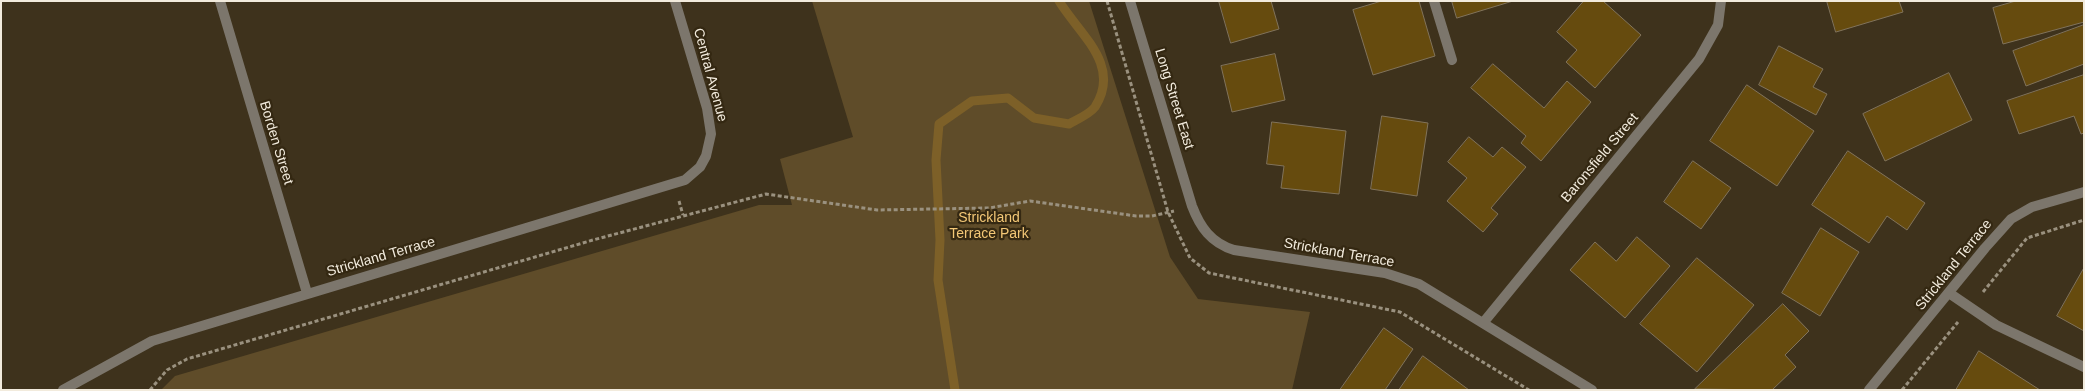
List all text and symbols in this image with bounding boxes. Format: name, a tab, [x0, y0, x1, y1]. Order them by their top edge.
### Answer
street label: Central Avenue	[689, 26, 731, 124]
street label: Long Street East	[1151, 47, 1197, 151]
street label: Borden Street	[255, 99, 297, 187]
street label: Baronsfield Street	[1558, 110, 1642, 206]
park label: Strickland Terrace Park	[949, 210, 1029, 242]
street label: Strickland Terrace	[1912, 216, 1996, 314]
street label: Strickland Terrace	[325, 233, 437, 281]
street label: Strickland Terrace	[1282, 235, 1396, 271]

